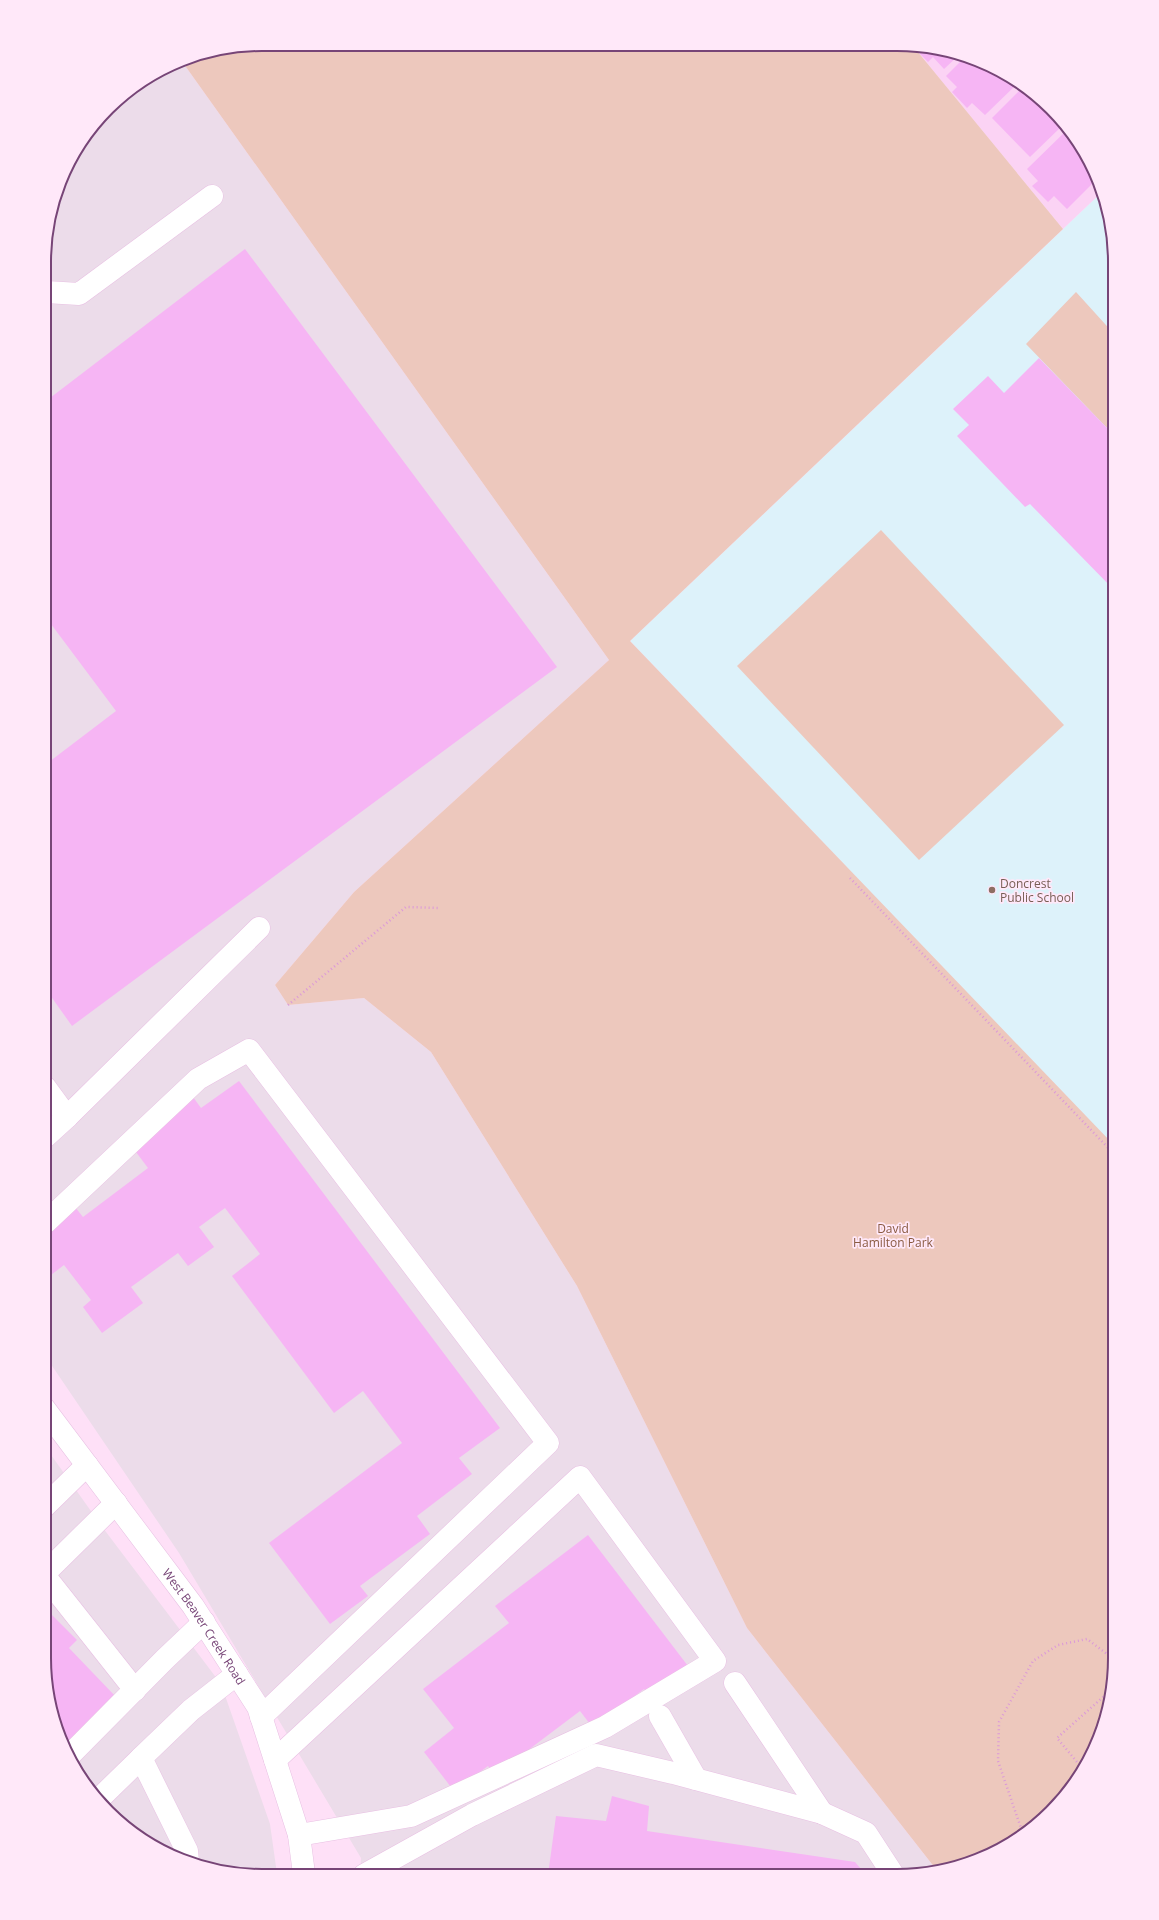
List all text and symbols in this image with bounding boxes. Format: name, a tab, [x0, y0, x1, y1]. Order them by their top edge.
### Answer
place label: Doncrest Public School	[1000, 875, 1074, 906]
marker: Doncrest Public School	[987, 885, 997, 895]
park label: David Hamilton Park	[853, 1220, 934, 1251]
street label: West Beaver Creek Road	[159, 1565, 250, 1688]

